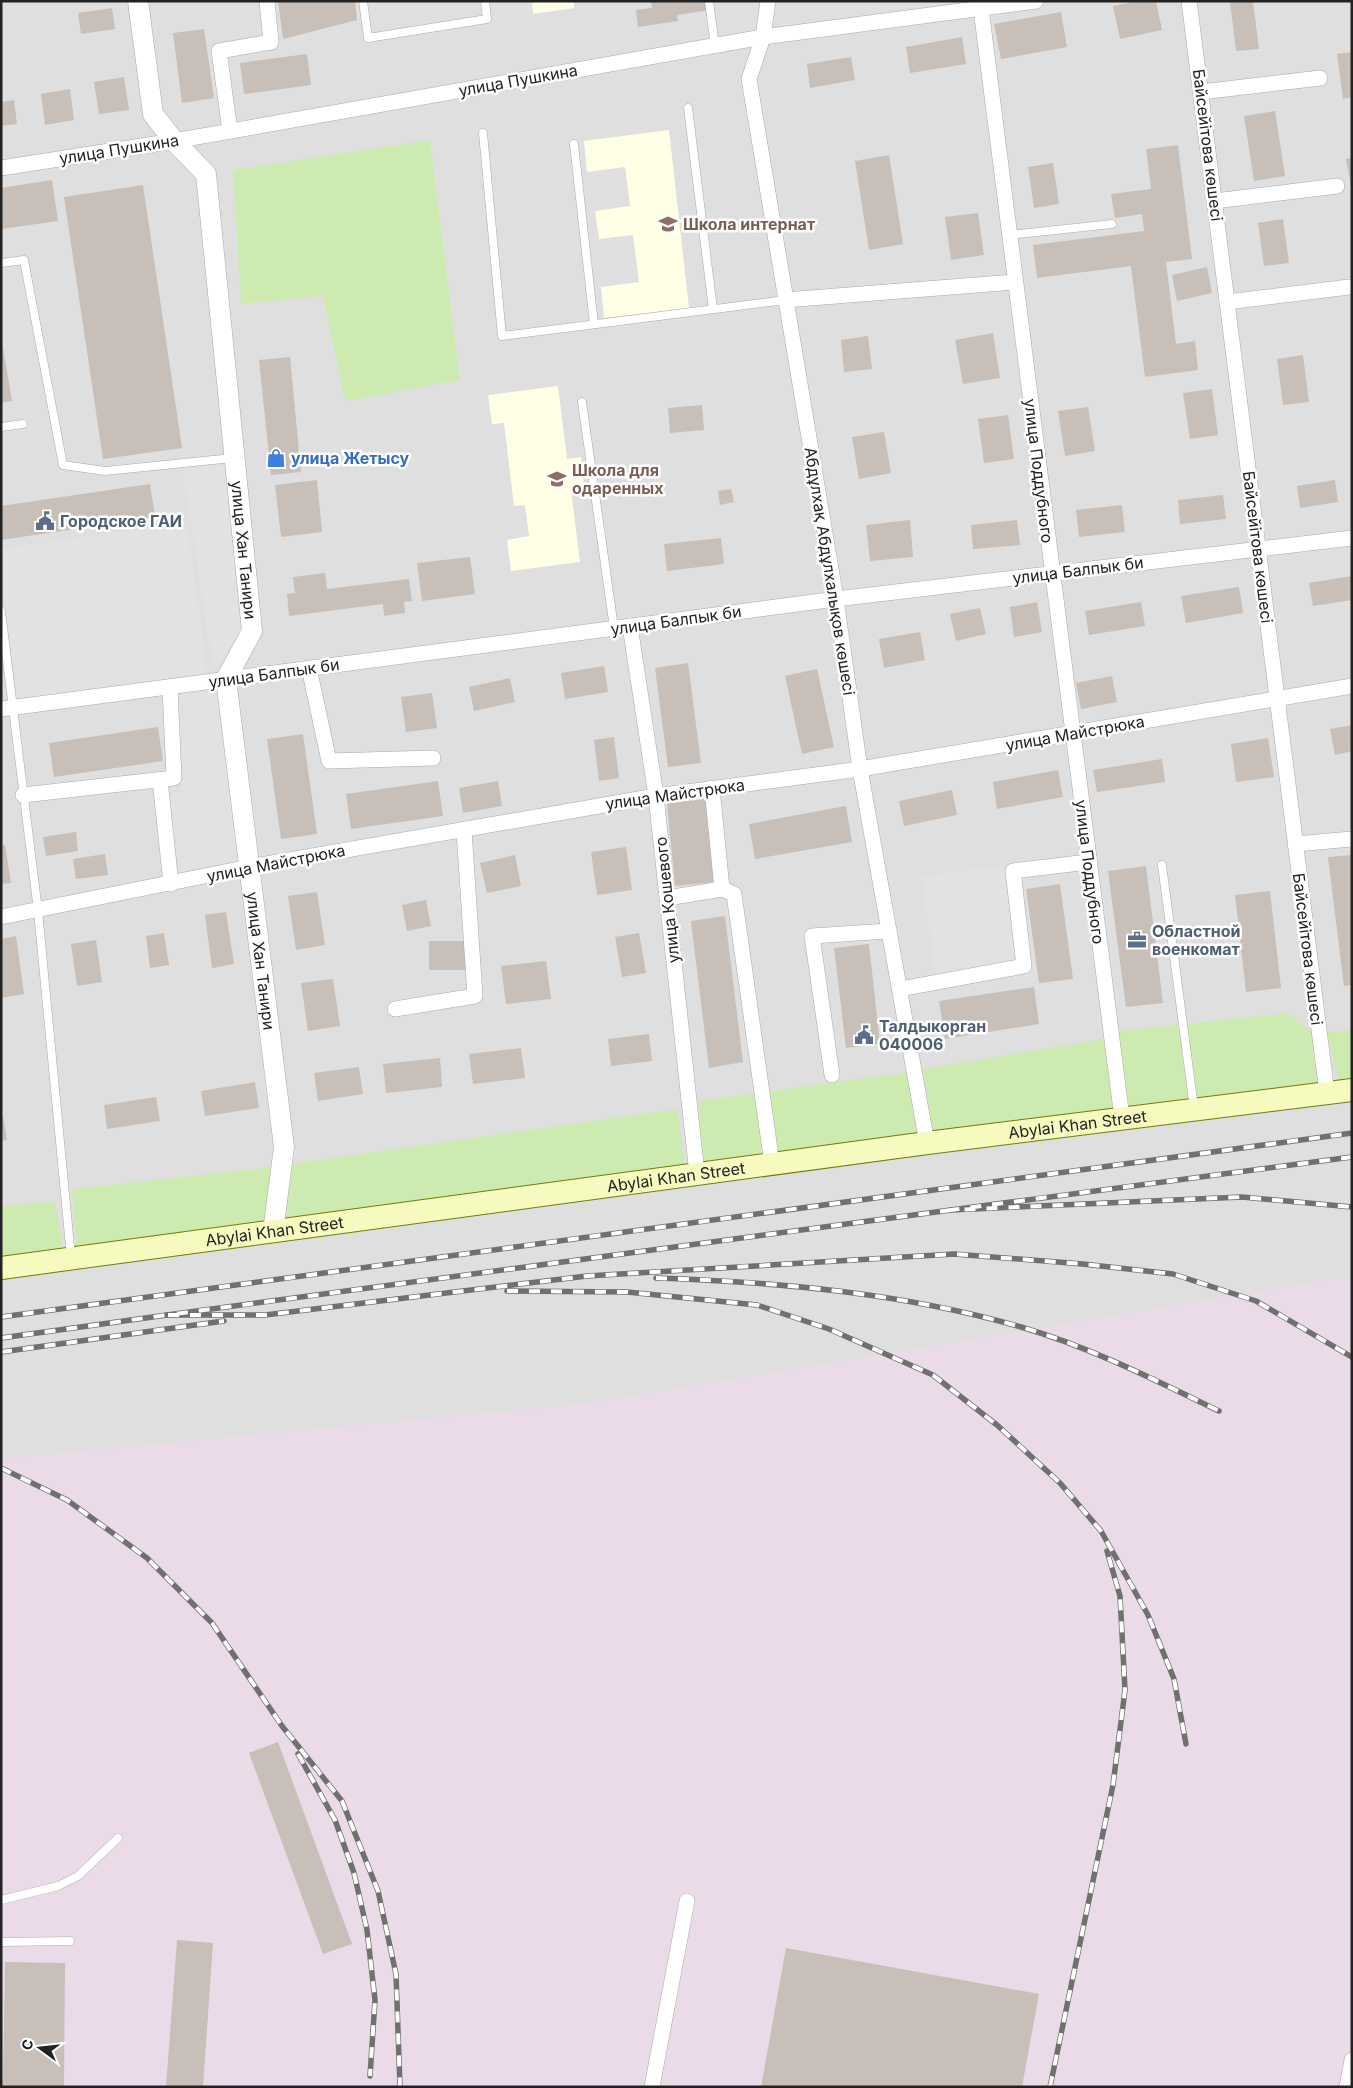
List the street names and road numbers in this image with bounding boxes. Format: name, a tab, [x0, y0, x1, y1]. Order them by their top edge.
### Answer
street label: улица Пушкина	[457, 60, 579, 100]
street label: Байсейітова көшесі	[1189, 68, 1227, 222]
street label: улица Пушкина	[58, 130, 180, 168]
street label: улица Поддубного	[1020, 398, 1058, 544]
street label: Абдұлхақ Абдұлхалықов көшесі	[800, 445, 860, 697]
street label: Байсейітова көшесі	[1239, 470, 1277, 624]
street label: улица Хан Танири	[227, 480, 261, 620]
street label: улица Балпык би	[1011, 552, 1145, 588]
street label: улица Балпык би	[609, 601, 743, 639]
street label: улица Балпык би	[207, 654, 341, 692]
street label: улица Майстрюка	[1004, 711, 1146, 755]
street label: улица Майстрюка	[604, 774, 746, 814]
street label: улица Поддубного	[1071, 799, 1109, 945]
street label: улица Кошевого	[650, 836, 684, 964]
street label: улица Майстрюка	[205, 840, 347, 886]
street label: Байсейітова көшесі	[1289, 872, 1327, 1026]
street label: улица Хан Танири	[242, 890, 279, 1031]
street label: Abylai Khan Street	[1007, 1106, 1148, 1143]
street label: Abylai Khan Street	[606, 1158, 746, 1196]
street label: Abylai Khan Street	[204, 1212, 345, 1250]

